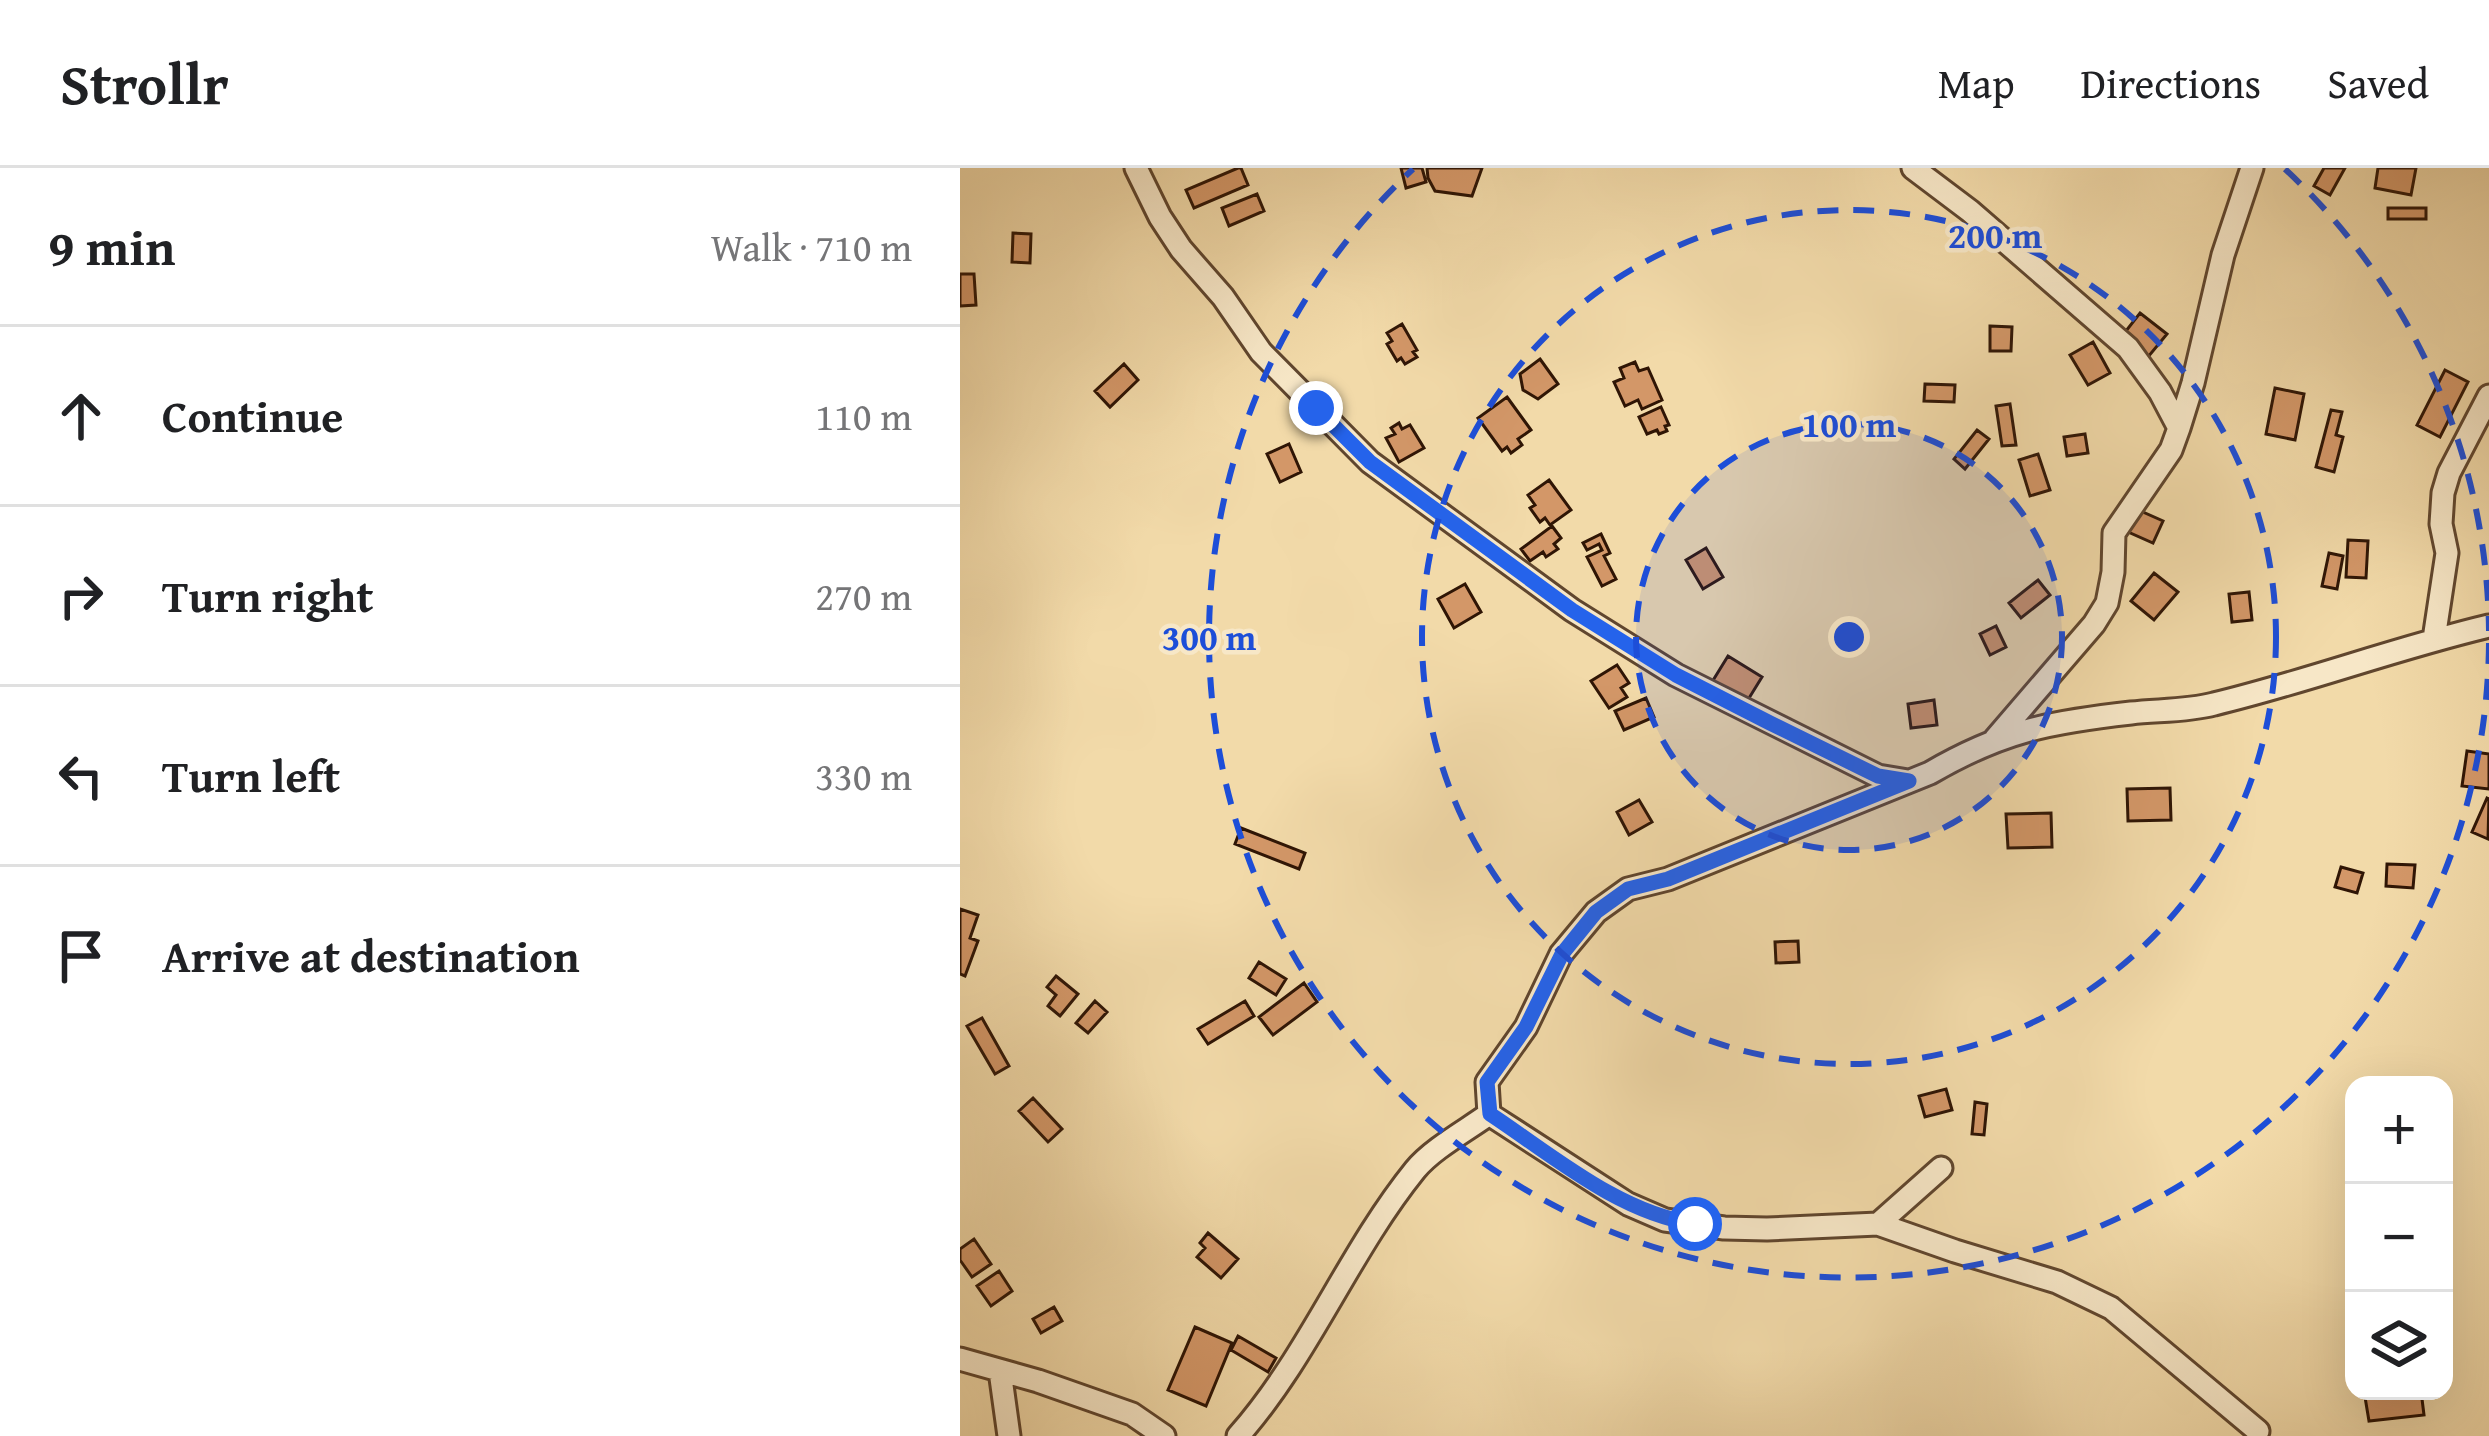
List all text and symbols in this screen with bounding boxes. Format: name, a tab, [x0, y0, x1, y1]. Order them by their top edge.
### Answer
text: Strollr	[60, 41, 229, 125]
text: Map	[1938, 52, 2015, 113]
text: Directions	[2081, 52, 2261, 113]
text: Saved	[2327, 52, 2429, 113]
text: 200 m	[1948, 208, 2043, 261]
text: 9 min	[48, 209, 175, 284]
text: Walk · 710 m	[711, 218, 912, 275]
route end	[1289, 381, 1343, 435]
icon: ahead	[48, 383, 114, 449]
text: Continue	[162, 383, 343, 448]
text: 110 m	[815, 387, 912, 444]
text: 100 m	[1802, 397, 1897, 450]
icon: right	[48, 563, 114, 629]
text: Turn right	[162, 563, 374, 628]
text: 270 m	[815, 567, 912, 624]
text: 300 m	[1162, 610, 1257, 663]
centre of rings	[1828, 616, 1870, 658]
icon: left	[48, 743, 114, 809]
text: Turn left	[162, 743, 340, 808]
text: 330 m	[815, 747, 912, 804]
icon: arrive	[48, 923, 114, 989]
text: Arrive at destination	[162, 923, 580, 988]
map controls	[2345, 1076, 2453, 1400]
button: +	[2345, 1076, 2453, 1184]
button: −	[2345, 1184, 2453, 1292]
route start	[1668, 1197, 1722, 1251]
button: layers	[2345, 1292, 2453, 1400]

